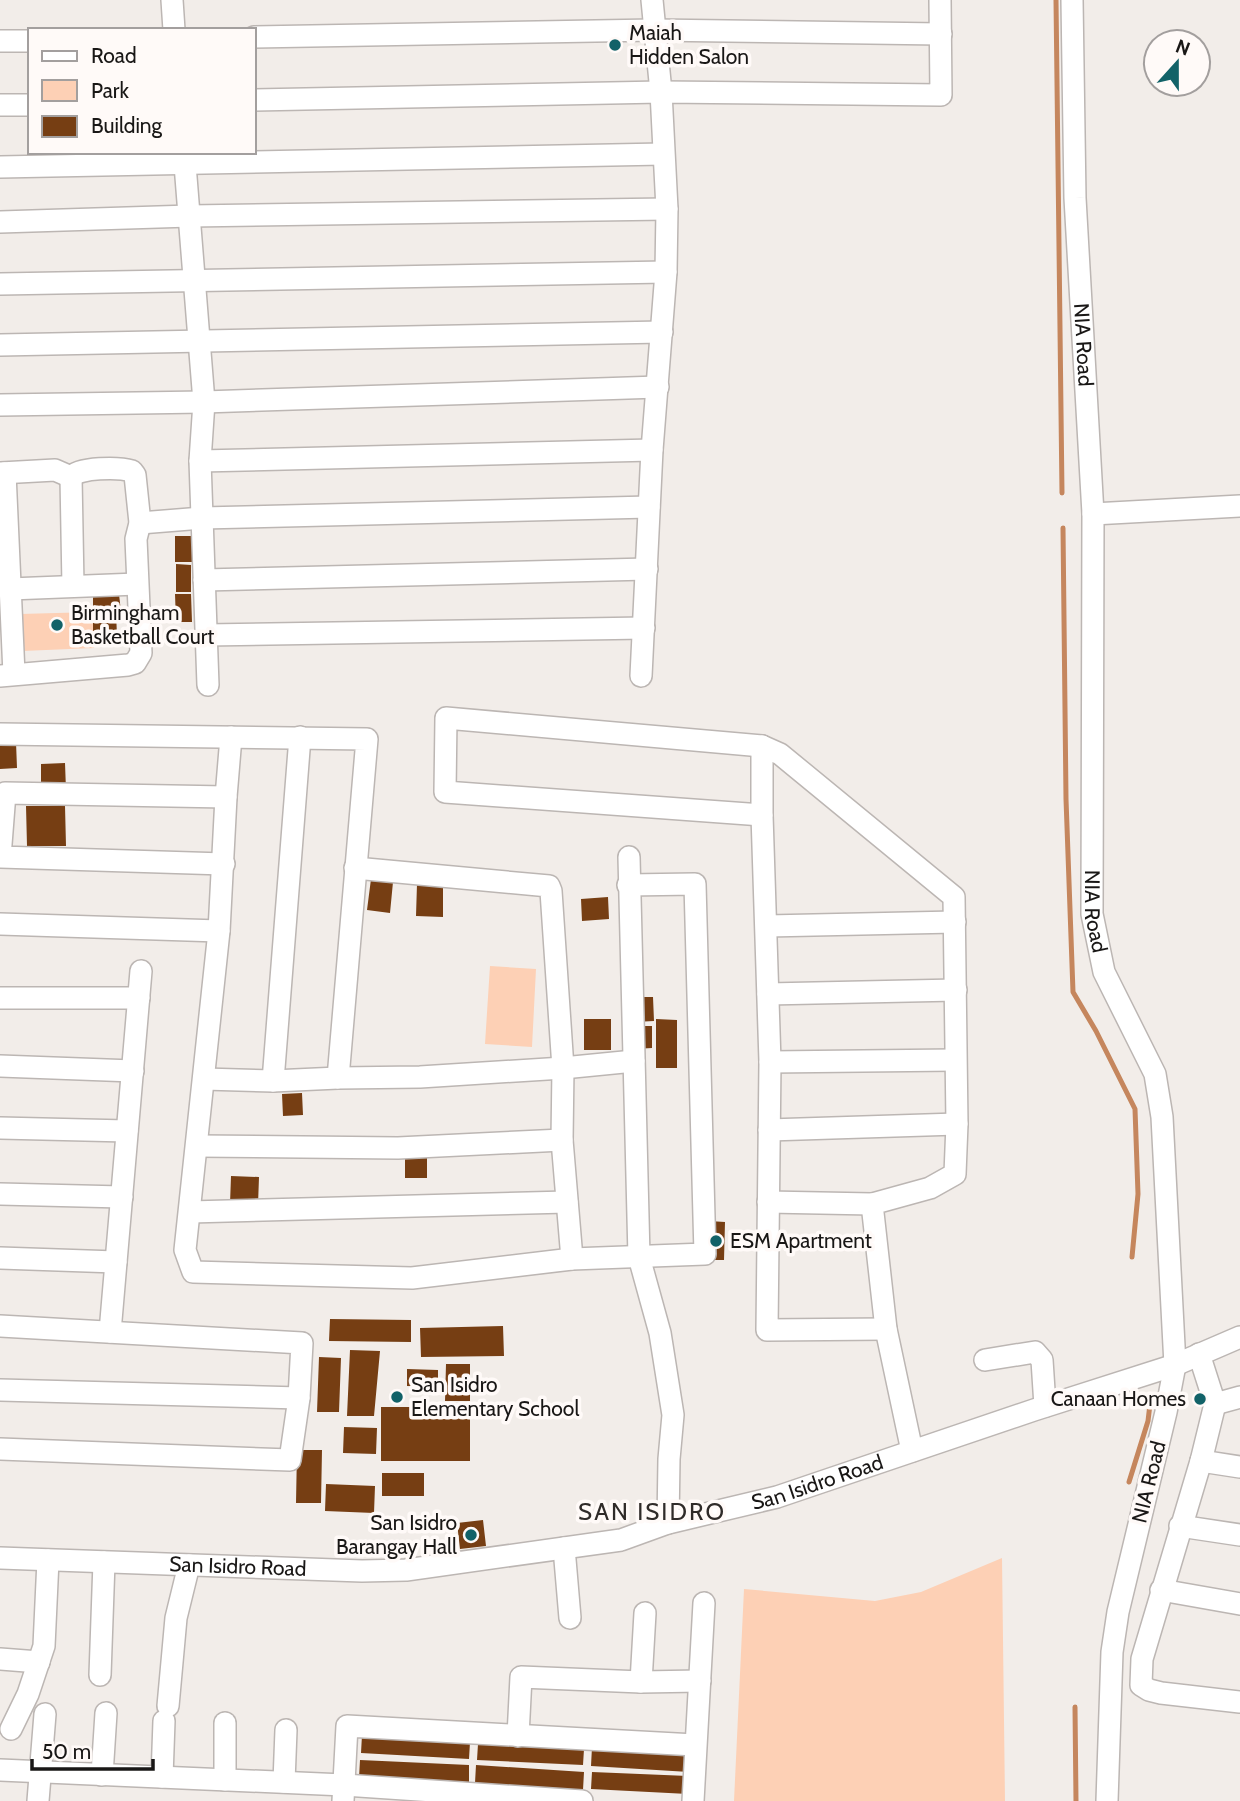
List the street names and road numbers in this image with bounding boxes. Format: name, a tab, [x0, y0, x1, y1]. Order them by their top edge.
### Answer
street label: NIA Road	[1069, 302, 1099, 387]
street label: NIA Road	[1080, 870, 1113, 955]
street label: NIA Road	[1126, 1438, 1171, 1525]
street label: San Isidro Road	[749, 1449, 886, 1515]
street label: San Isidro Road	[169, 1551, 307, 1581]

